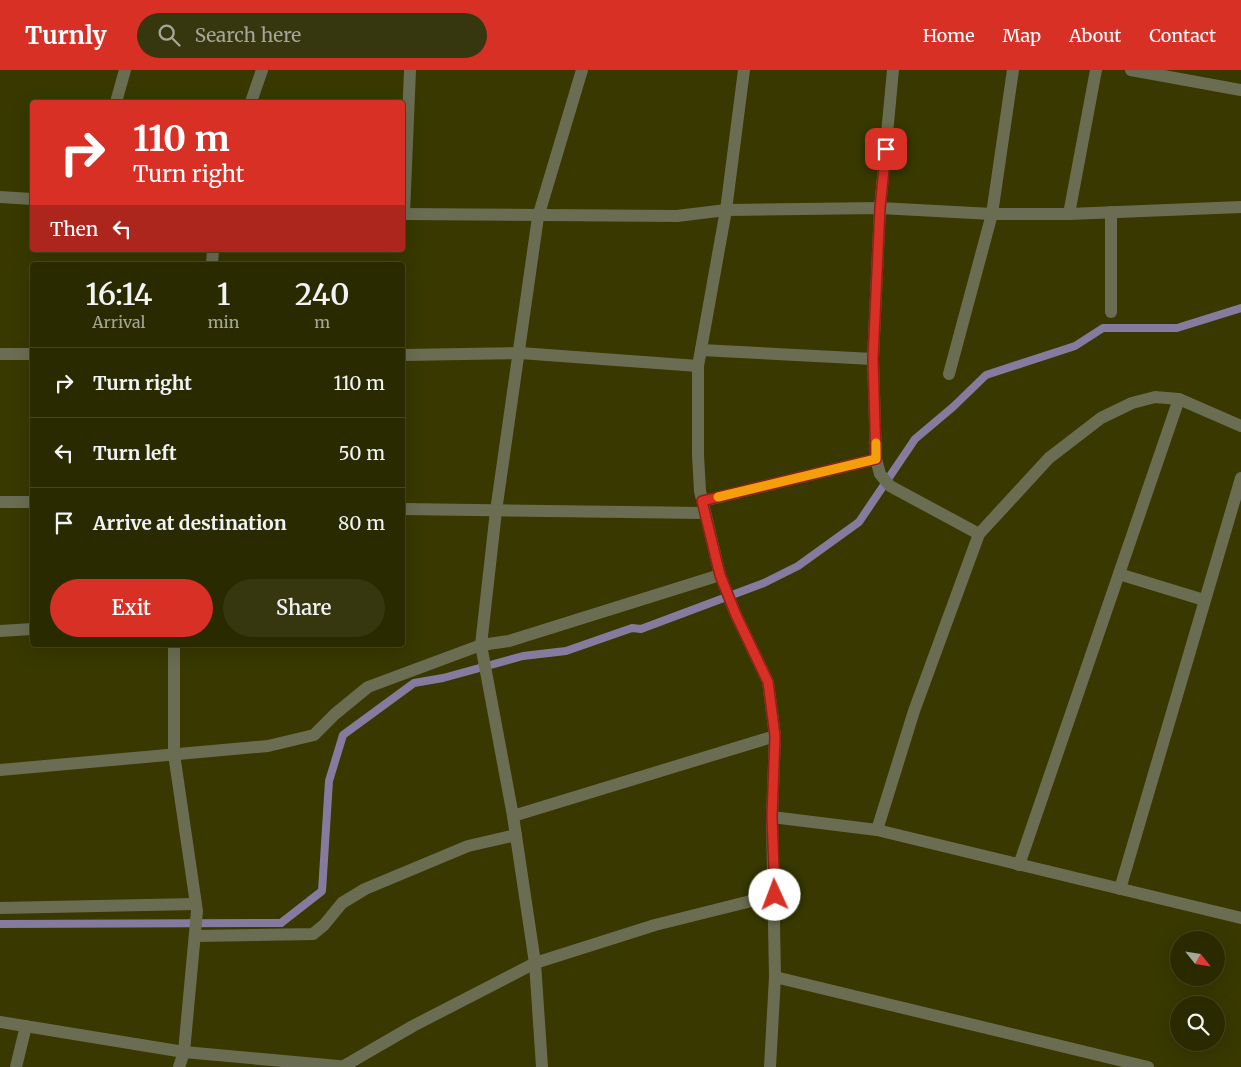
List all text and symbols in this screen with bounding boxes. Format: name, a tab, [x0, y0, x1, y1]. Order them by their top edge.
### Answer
search box	[137, 13, 487, 58]
text: Turnly	[25, 20, 107, 51]
icon: search	[155, 21, 183, 49]
text: Search here	[195, 23, 301, 47]
text: Home	[923, 24, 975, 47]
text: Map	[1003, 24, 1041, 47]
text: About	[1069, 24, 1121, 47]
text: Contact	[1149, 24, 1216, 47]
text: 110 m	[133, 117, 230, 161]
icon: right	[50, 120, 115, 185]
pin	[865, 128, 907, 170]
icon: arrive	[872, 135, 900, 163]
text: Turn right	[133, 160, 244, 188]
icon: left	[108, 215, 136, 243]
text: Then	[50, 217, 98, 241]
text: 16:14	[85, 275, 152, 313]
text: 1	[217, 275, 230, 313]
text: 240	[295, 275, 350, 313]
text: Arrival	[92, 312, 146, 332]
text: min	[208, 312, 239, 332]
text: m	[314, 312, 330, 332]
icon: right	[50, 369, 78, 397]
text: Turn right	[93, 371, 192, 395]
text: 110 m	[334, 371, 385, 395]
icon: left	[50, 439, 78, 467]
text: Turn left	[93, 441, 177, 465]
text: 50 m	[339, 441, 385, 465]
icon: arrive	[50, 509, 78, 537]
text: Arrive at destination	[93, 511, 287, 535]
text: 80 m	[338, 511, 385, 535]
button: Exit	[50, 579, 213, 637]
button: Share	[223, 579, 385, 637]
position arrow	[748, 868, 800, 920]
north arrow	[1170, 931, 1225, 986]
map controls	[1170, 931, 1225, 1051]
button: search	[1170, 996, 1225, 1051]

